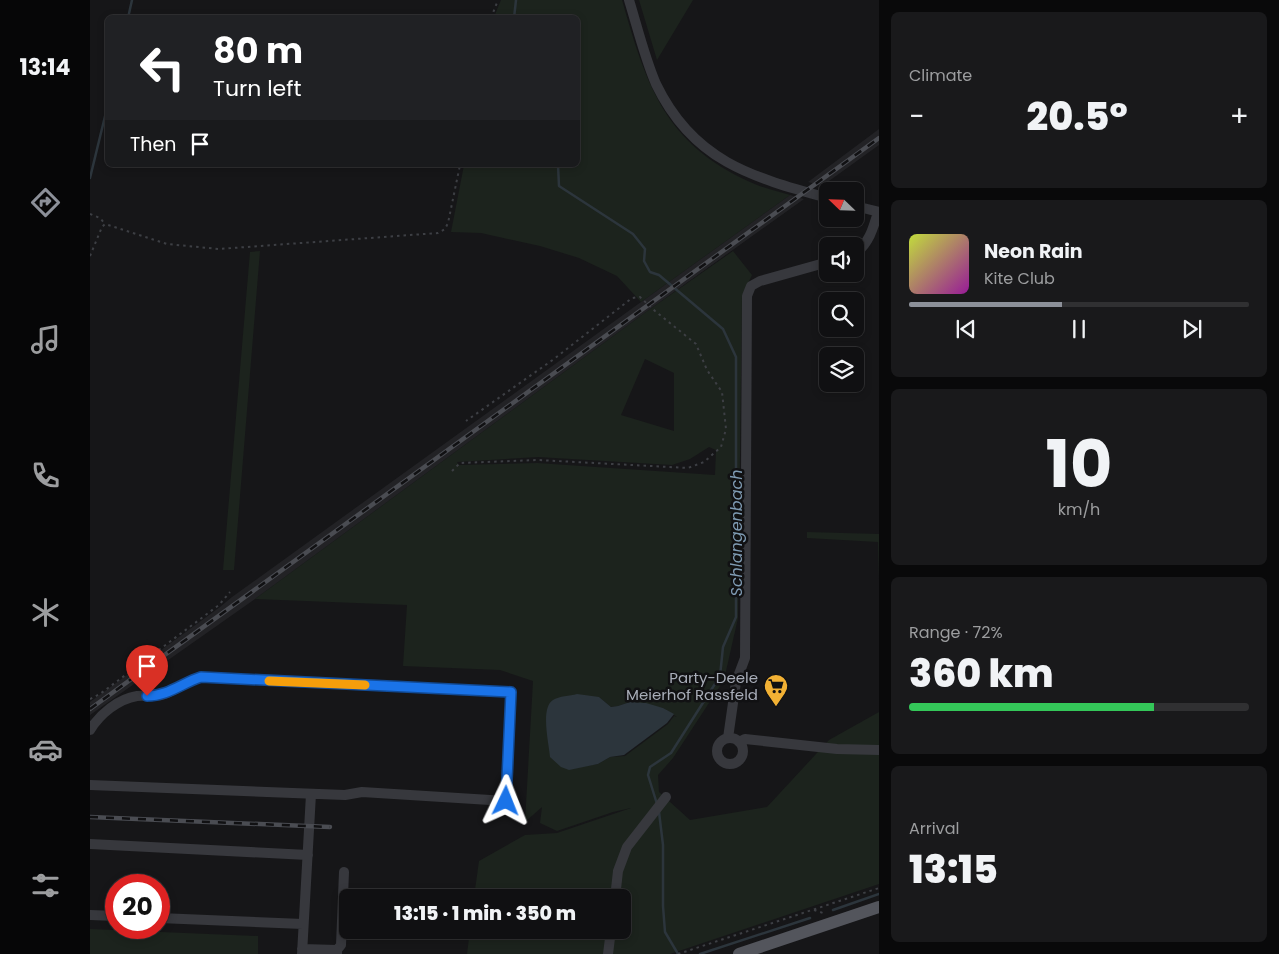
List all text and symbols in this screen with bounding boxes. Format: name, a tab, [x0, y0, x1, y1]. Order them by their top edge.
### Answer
text: 80 m	[213, 26, 303, 75]
icon: left	[130, 35, 195, 100]
text: 13:14	[20, 52, 71, 83]
text: Climate	[909, 64, 972, 87]
text: Turn left	[213, 73, 301, 104]
text: 20.5°	[1027, 90, 1128, 143]
text: −	[909, 97, 924, 136]
text: +	[1230, 97, 1249, 136]
icon: arrive	[186, 130, 214, 158]
text: Then	[130, 131, 176, 158]
north arrow	[819, 182, 864, 228]
map controls	[819, 182, 864, 392]
icon: directions	[28, 185, 63, 220]
button: sound	[819, 237, 864, 282]
text: Neon Rain	[984, 238, 1083, 265]
text: Kite Club	[984, 267, 1055, 290]
button: search	[819, 292, 864, 337]
icon: previous	[952, 315, 980, 343]
icon: pause	[1065, 315, 1093, 343]
icon: next	[1178, 315, 1206, 343]
icon: music	[28, 322, 63, 357]
button: layers	[819, 347, 864, 392]
text: 10	[1046, 419, 1112, 510]
icon: phone	[28, 458, 63, 493]
water label: Schlangenbach	[725, 470, 748, 596]
text: km/h	[1058, 498, 1100, 521]
icon: climate	[28, 595, 63, 630]
text: Range · 72%	[909, 621, 1003, 644]
pin	[126, 645, 168, 696]
text: 360 km	[909, 647, 1054, 700]
icon: arrive	[133, 652, 161, 680]
place label: Party-Deele Meierhof Rassfeld	[626, 667, 758, 705]
supermarket icon: Party-Deele Meierhof Rassfeld	[763, 673, 789, 707]
icon: car	[28, 732, 63, 767]
position arrow	[479, 774, 531, 826]
text: Arrival	[909, 817, 959, 840]
text: 13:15	[909, 843, 998, 896]
icon: filters	[28, 868, 63, 903]
speed limit sign: 20	[105, 874, 170, 939]
text: 13:15 · 1 min · 350 m	[394, 900, 576, 927]

